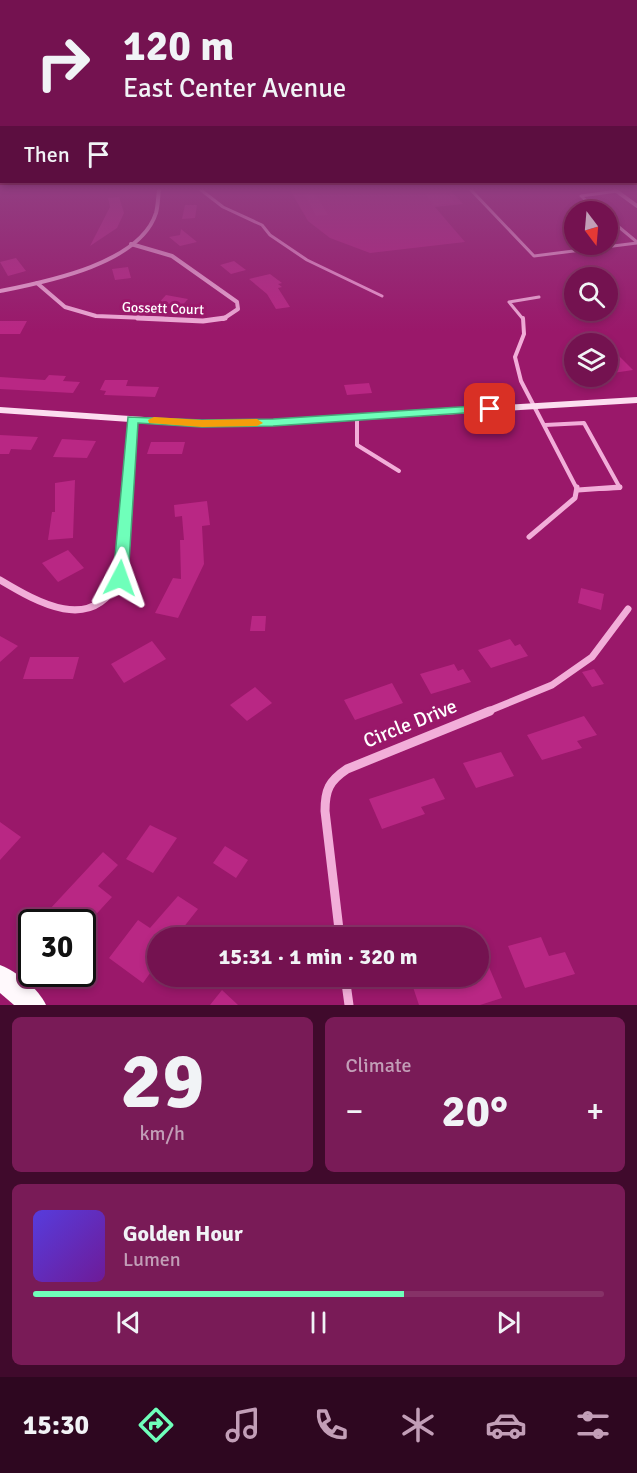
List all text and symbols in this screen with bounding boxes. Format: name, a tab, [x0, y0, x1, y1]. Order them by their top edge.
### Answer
text: 120 m	[123, 21, 234, 72]
icon: right	[24, 24, 102, 102]
text: East Center Avenue	[123, 72, 346, 105]
icon: arrive	[82, 138, 115, 171]
text: Then	[24, 141, 70, 168]
north arrow	[564, 201, 618, 255]
map controls	[564, 201, 618, 387]
button: search	[564, 267, 618, 321]
street label: Gossett Court	[122, 299, 204, 318]
button: layers	[564, 333, 618, 387]
pin	[464, 383, 515, 434]
icon: arrive	[473, 392, 506, 425]
position arrow	[88, 546, 152, 610]
street label: Circle Drive	[360, 693, 461, 754]
speed limit sign: 30	[18, 909, 96, 987]
text: 15:31 · 1 min · 320 m	[218, 943, 418, 970]
text: 29	[120, 1034, 204, 1130]
text: Climate	[346, 1053, 411, 1078]
text: 20°	[441, 1084, 508, 1139]
text: −	[346, 1091, 363, 1132]
text: +	[586, 1091, 604, 1132]
text: km/h	[140, 1121, 185, 1146]
text: Golden Hour	[123, 1220, 243, 1247]
text: Lumen	[123, 1247, 181, 1272]
icon: previous	[112, 1306, 145, 1339]
icon: pause	[302, 1306, 335, 1339]
icon: next	[492, 1306, 525, 1339]
icon: directions	[135, 1404, 177, 1446]
icon: music	[222, 1404, 264, 1446]
icon: phone	[310, 1404, 352, 1446]
icon: climate	[397, 1404, 439, 1446]
icon: car	[485, 1404, 527, 1446]
icon: filters	[572, 1404, 614, 1446]
text: 15:30	[23, 1409, 89, 1442]

